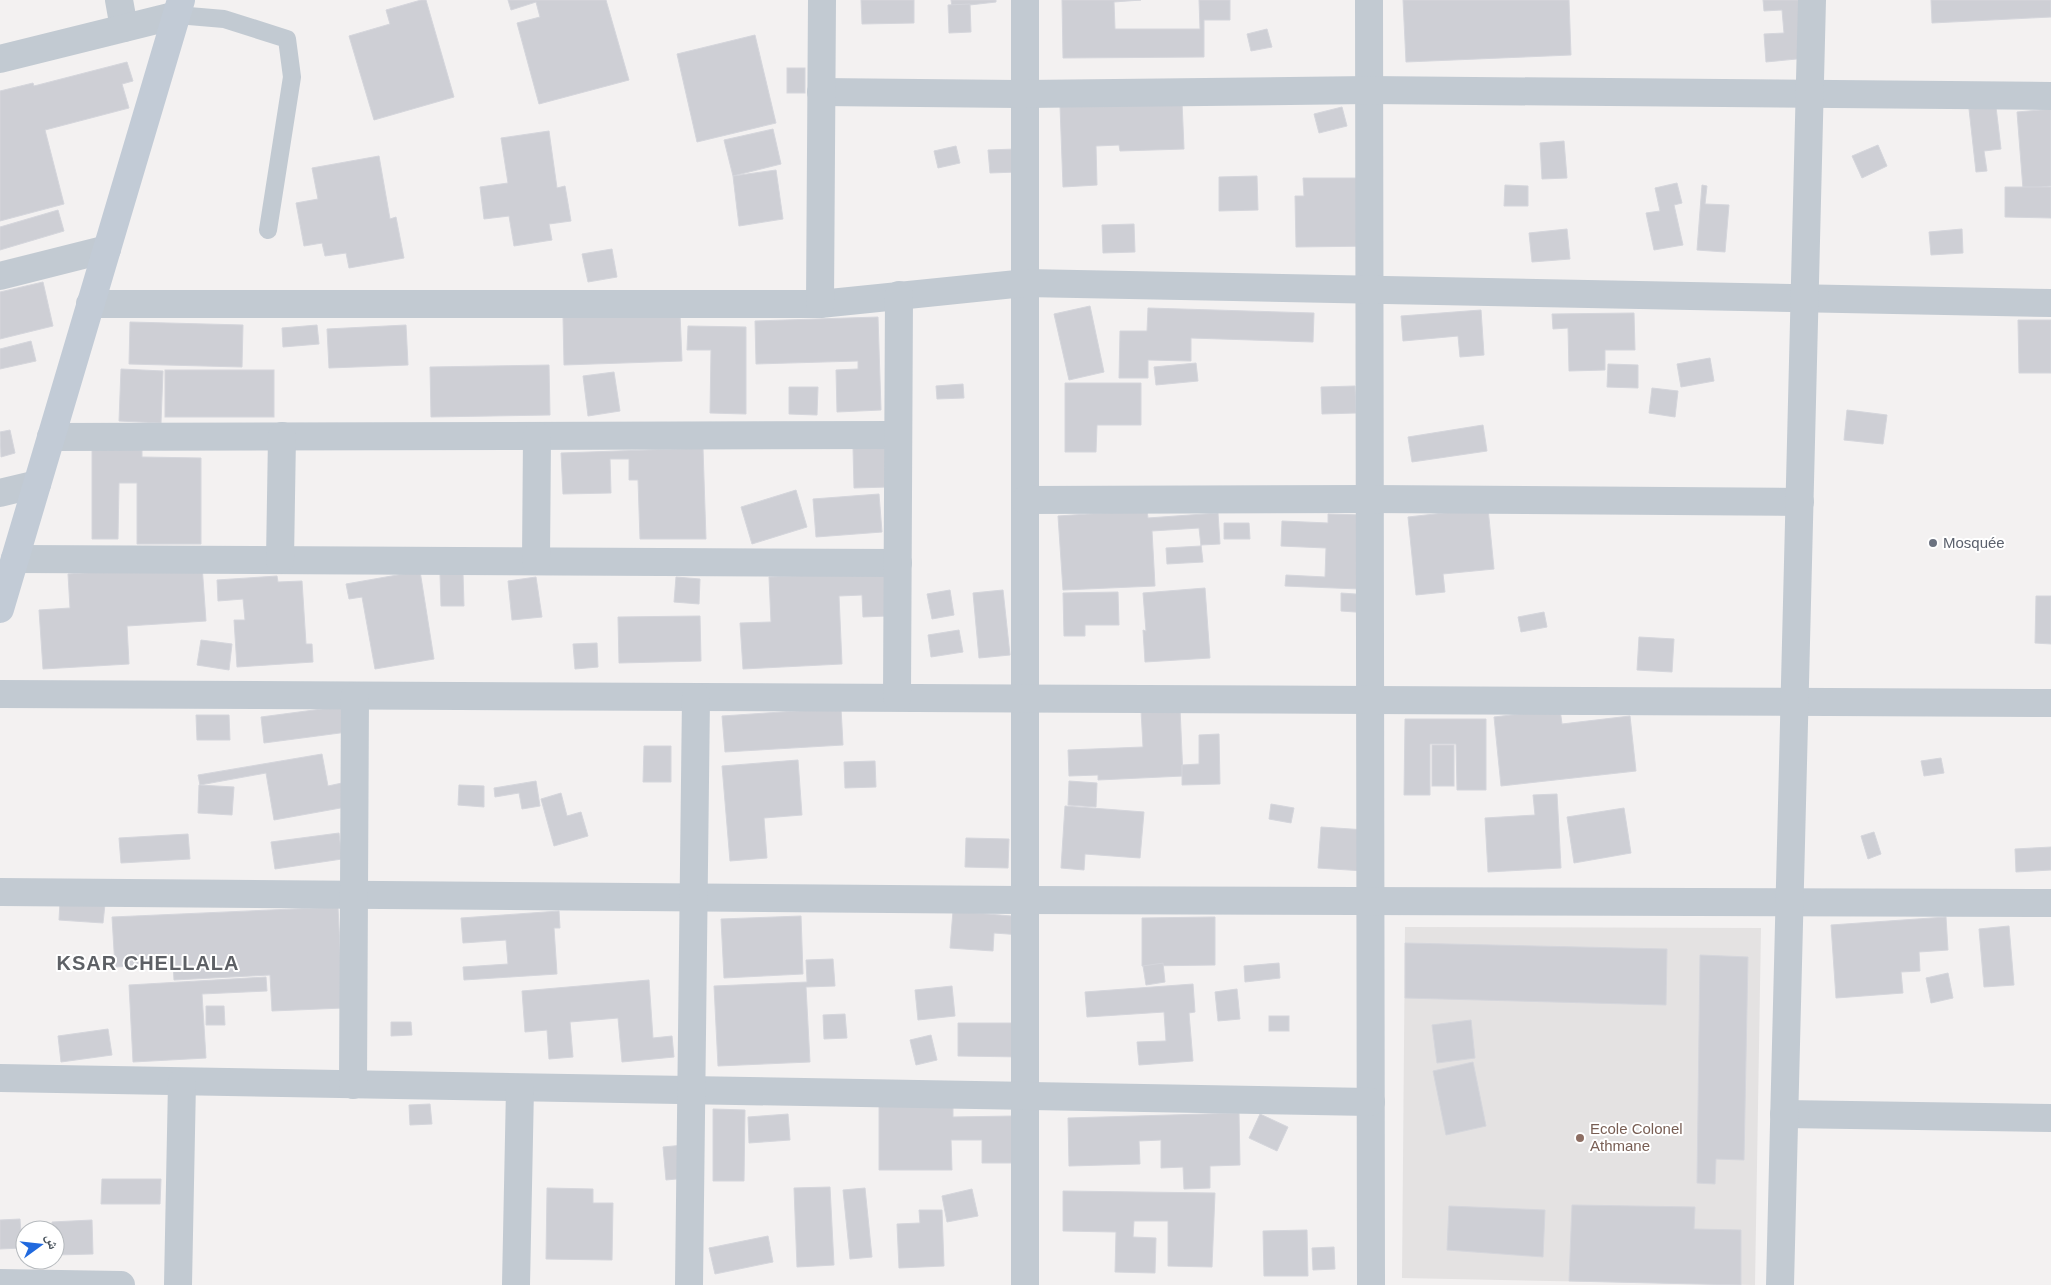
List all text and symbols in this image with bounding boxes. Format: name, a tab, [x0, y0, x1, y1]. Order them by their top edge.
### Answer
place label: Mosquée	[1943, 534, 2005, 551]
marker: Mosquée	[1927, 537, 1939, 549]
district label: KSAR CHELLALA	[57, 952, 240, 974]
place label: Ecole Colonel Athmane	[1590, 1120, 1683, 1154]
marker: Ecole Colonel Athmane	[1574, 1132, 1586, 1144]
north arrow	[15, 1220, 65, 1270]
text: ش	[42, 1232, 62, 1251]

